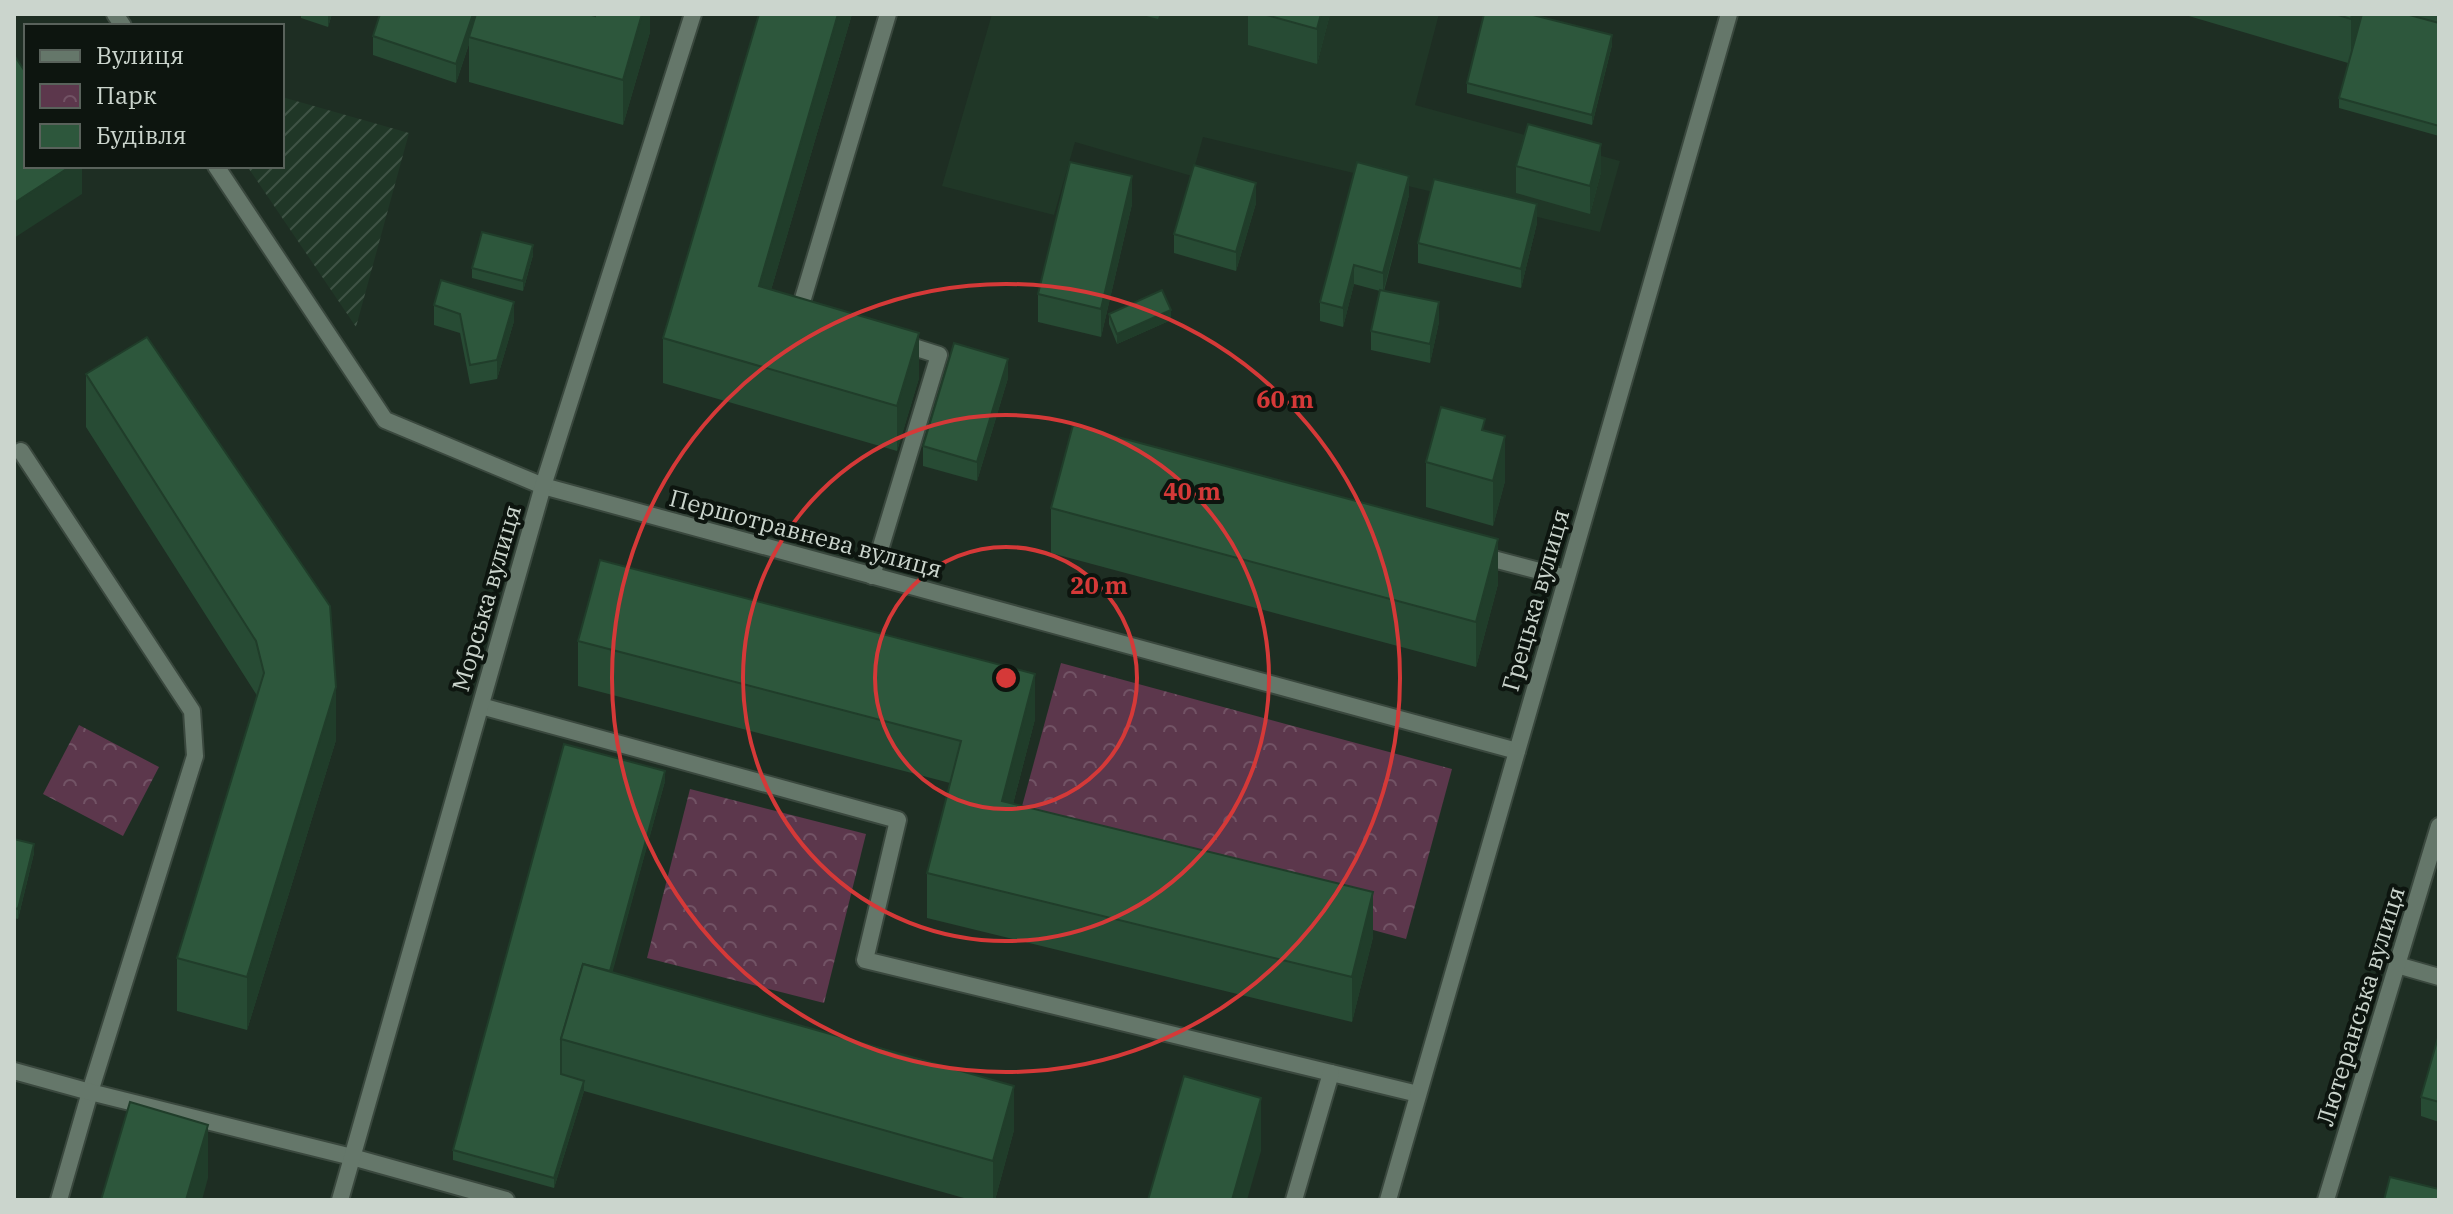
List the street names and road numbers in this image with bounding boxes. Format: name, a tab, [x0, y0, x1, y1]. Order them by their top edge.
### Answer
street label: Першотравнева вулиця	[666, 481, 946, 585]
street label: Морська вулиця	[444, 501, 528, 695]
street label: Грецька вулиця	[1494, 505, 1576, 695]
street label: Лютеранська вулиця	[2308, 883, 2412, 1129]

